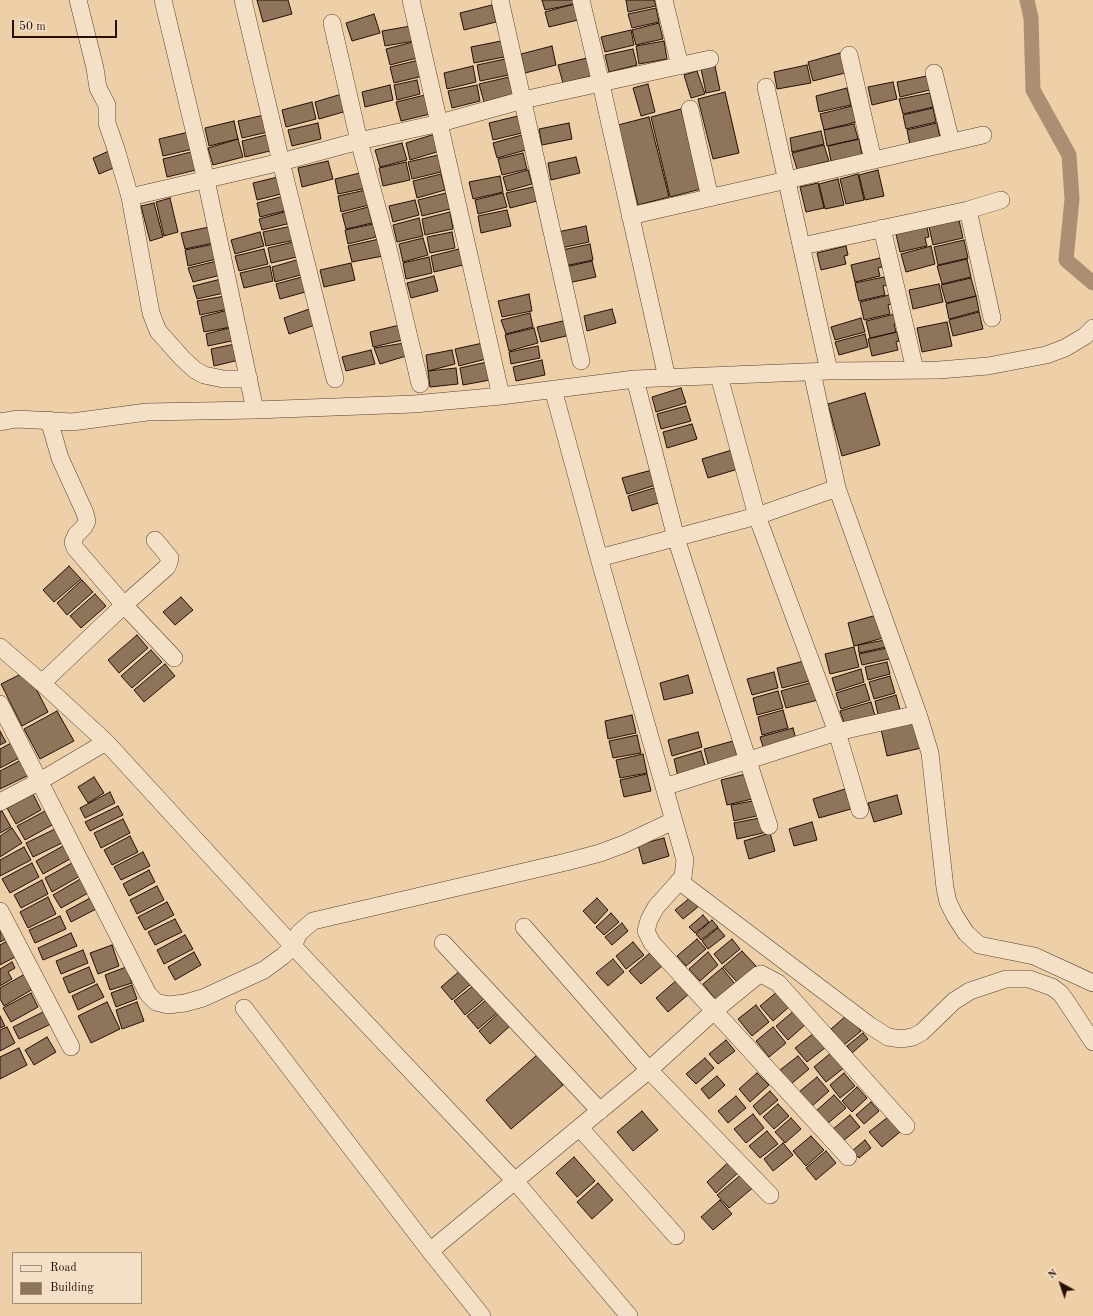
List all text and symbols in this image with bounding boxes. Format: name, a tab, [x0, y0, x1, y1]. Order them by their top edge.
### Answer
scale bar	[14, 12, 119, 38]
text: 50 m	[19, 21, 46, 33]
legend	[12, 1252, 142, 1304]
text: Road	[50, 1262, 77, 1274]
north arrow	[1041, 1264, 1081, 1304]
text: N	[1046, 1268, 1060, 1281]
text: Building	[50, 1282, 94, 1294]

